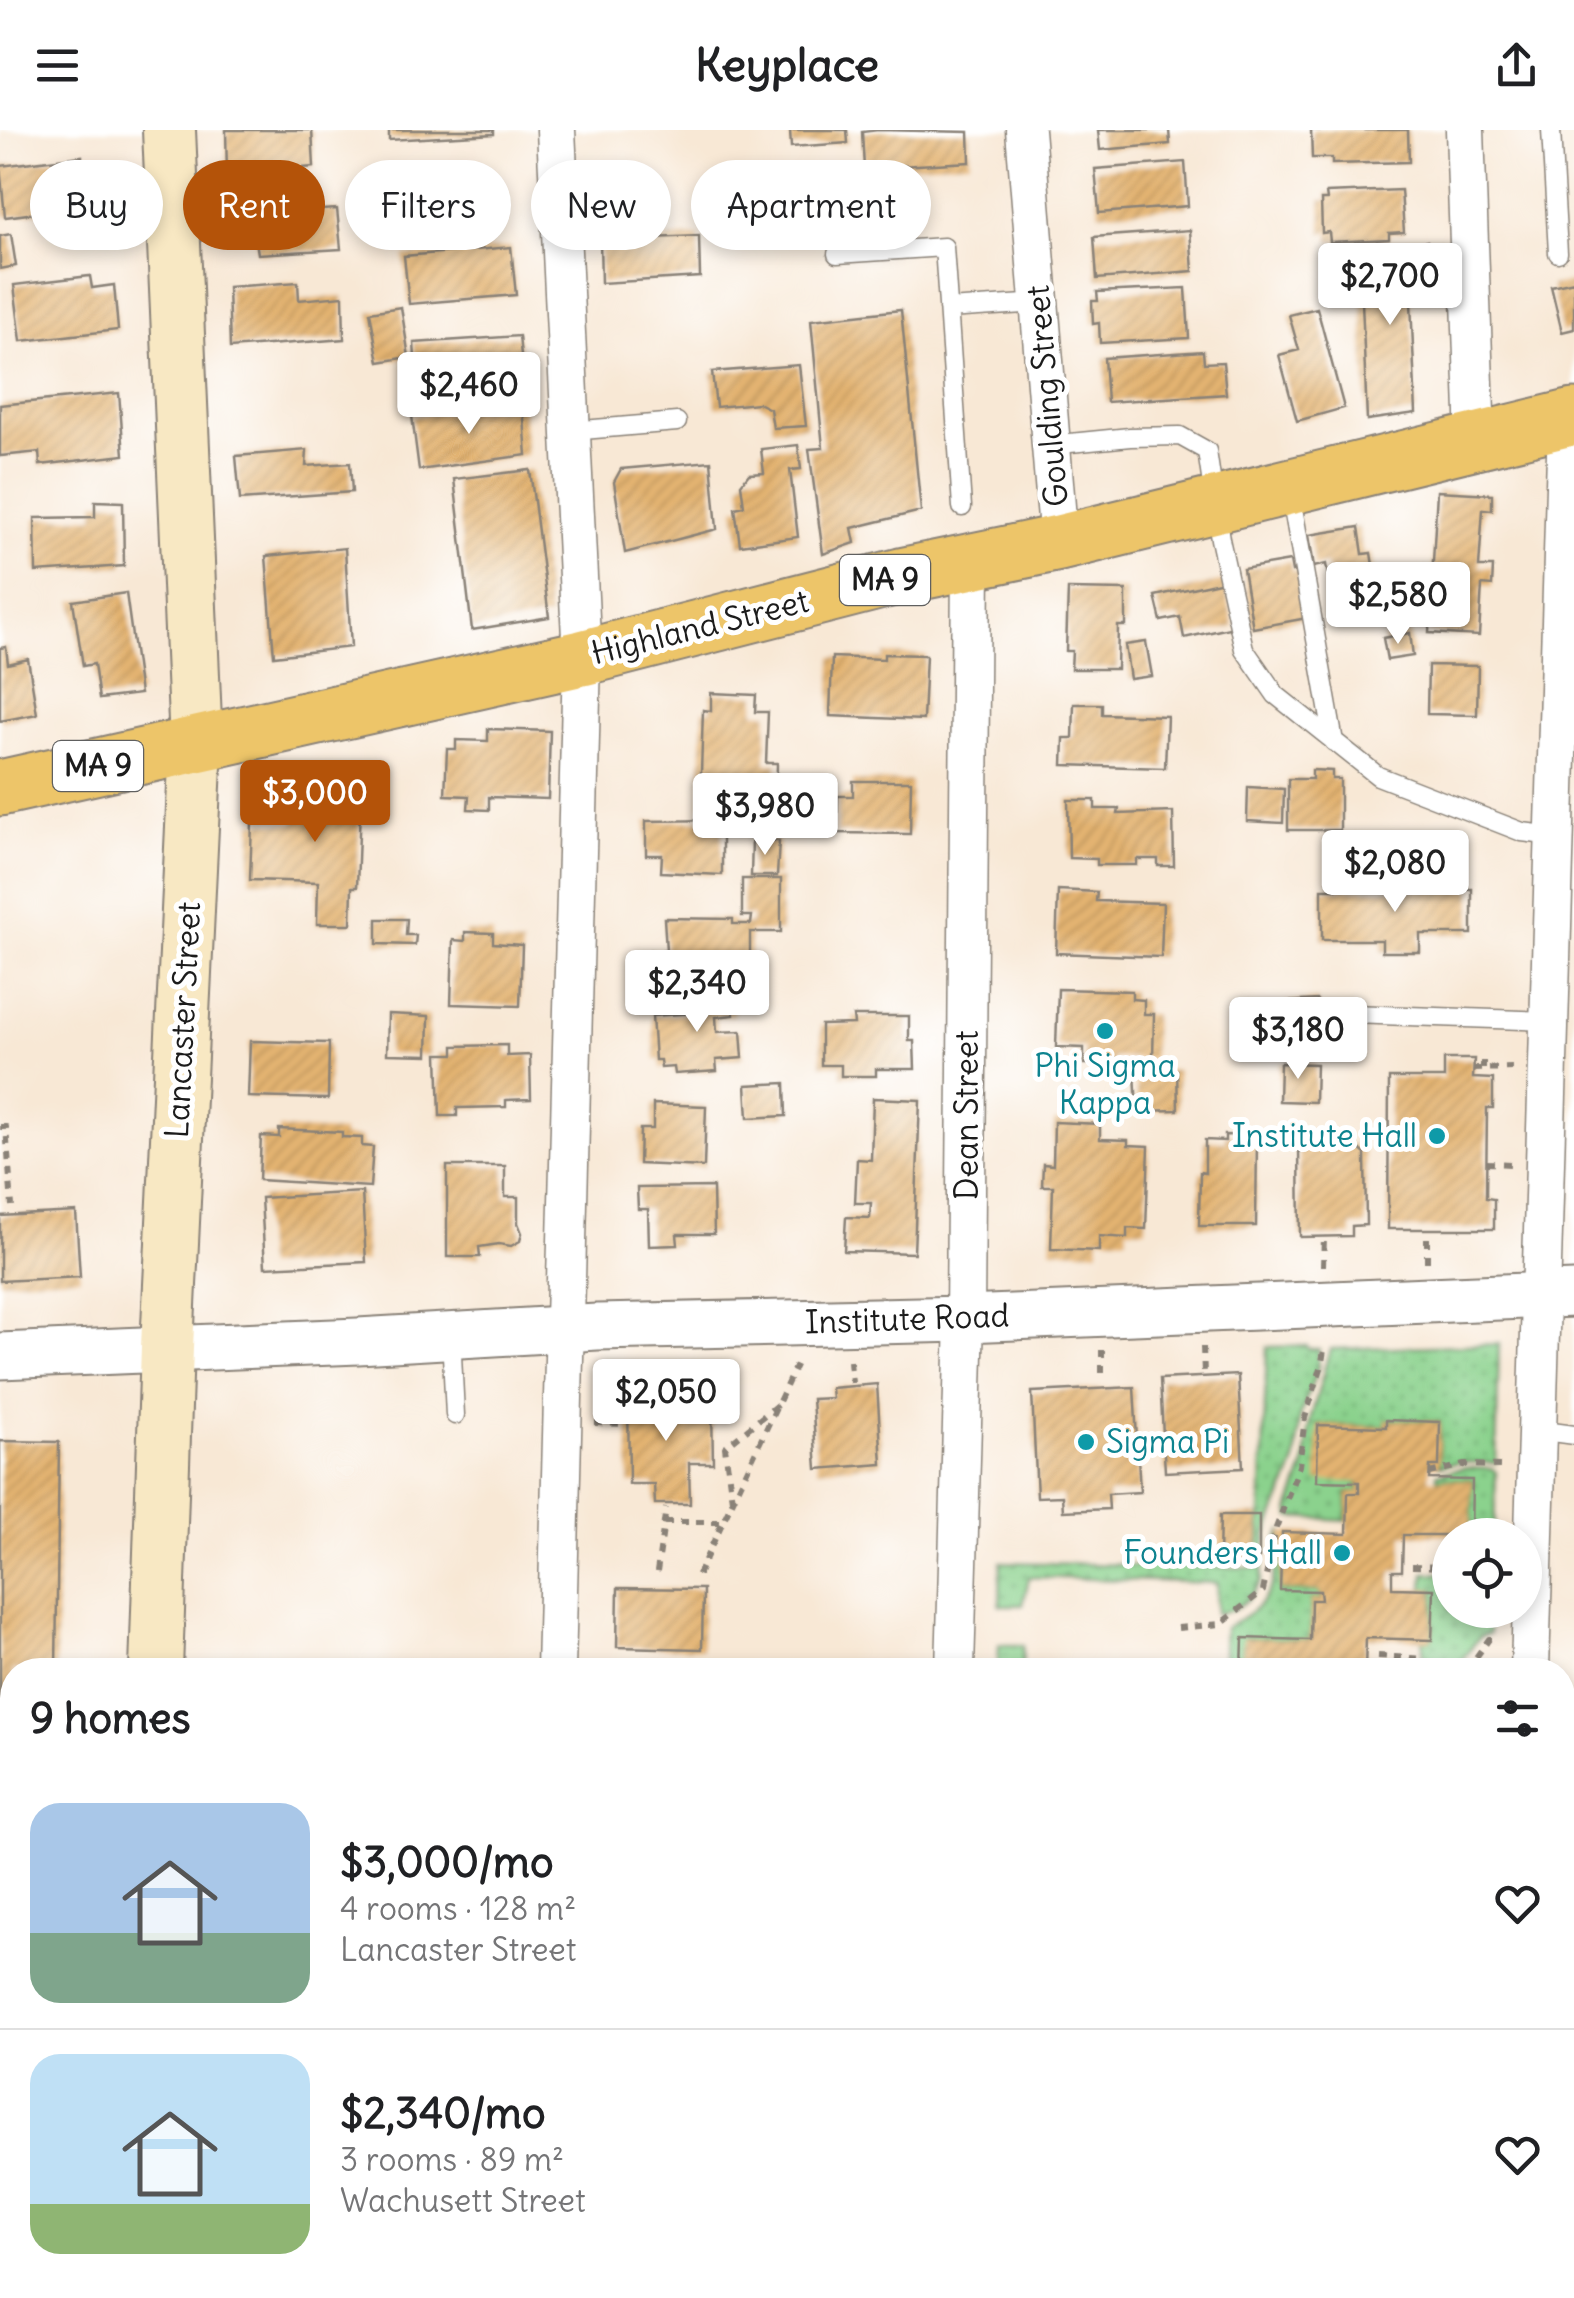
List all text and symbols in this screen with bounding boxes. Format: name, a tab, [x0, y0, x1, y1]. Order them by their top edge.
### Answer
text: Keyplace	[695, 37, 879, 93]
icon: menu	[30, 38, 85, 93]
icon: share	[1489, 38, 1544, 93]
chip: Buy	[30, 160, 163, 250]
chip: Rent	[183, 160, 325, 250]
chip: Filters	[345, 160, 511, 250]
chip: New	[531, 160, 671, 250]
chip: Apartment	[691, 160, 931, 250]
pin: $2,700	[1309, 243, 1471, 328]
text: $2,700	[1340, 255, 1440, 296]
street label: Goulding Street	[1016, 283, 1077, 509]
pin: $2,460	[388, 352, 550, 437]
text: $2,460	[419, 364, 519, 405]
road number: MA 9	[840, 555, 930, 605]
pin: $2,580	[1317, 562, 1479, 647]
text: $2,580	[1348, 574, 1448, 615]
street label: Highland Street	[587, 580, 813, 673]
road number: MA 9	[53, 741, 143, 791]
pin: $3,000	[234, 760, 396, 845]
text: $3,000	[262, 772, 368, 813]
pin: $3,980	[684, 773, 846, 858]
text: $3,980	[715, 785, 815, 826]
pin: $2,080	[1314, 830, 1476, 915]
text: $2,080	[1344, 842, 1446, 883]
street label: Lancaster Street	[156, 901, 209, 1139]
pin: $2,340	[616, 950, 778, 1035]
text: $2,340	[647, 962, 747, 1003]
pin: $3,180	[1217, 997, 1379, 1082]
text: $3,180	[1251, 1009, 1345, 1050]
marker: Phi Sigma Kappa	[1094, 1020, 1116, 1042]
street label: Dean Street	[946, 1030, 987, 1200]
place label: Phi Sigma Kappa	[1034, 1045, 1176, 1123]
place label: Institute Hall	[1232, 1115, 1417, 1156]
marker: Institute Hall	[1426, 1125, 1448, 1147]
street label: Institute Road	[804, 1294, 1010, 1343]
pin: $2,050	[585, 1359, 747, 1444]
text: $2,050	[615, 1371, 717, 1412]
place label: Sigma Pi	[1106, 1421, 1229, 1462]
marker: Sigma Pi	[1075, 1431, 1097, 1453]
map controls	[1432, 1518, 1542, 1628]
button: locate	[1432, 1518, 1542, 1628]
place label: Founders Hall	[1123, 1532, 1322, 1573]
marker: Founders Hall	[1331, 1542, 1353, 1564]
icon: filters	[1490, 1691, 1545, 1746]
text: 9 homes	[30, 1692, 191, 1744]
text: $3,000/mo	[340, 1836, 554, 1888]
icon: home	[110, 1843, 230, 1963]
icon: heart	[1490, 1876, 1545, 1931]
text: 4 rooms · 128 m²	[340, 1888, 576, 1929]
text: Lancaster Street	[340, 1929, 577, 1970]
text: $2,340/mo	[340, 2087, 546, 2139]
icon: home	[110, 2094, 230, 2214]
icon: heart	[1490, 2127, 1545, 2182]
text: 3 rooms · 89 m²	[340, 2139, 564, 2180]
text: Wachusett Street	[340, 2180, 586, 2221]

